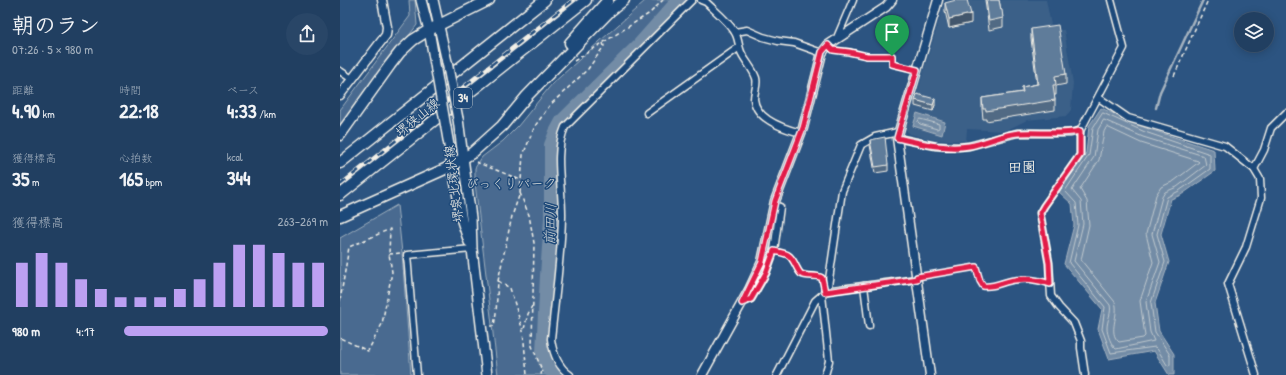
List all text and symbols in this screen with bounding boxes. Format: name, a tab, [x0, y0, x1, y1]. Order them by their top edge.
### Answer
text: 朝のラン	[12, 10, 100, 40]
map controls	[1234, 12, 1274, 52]
button: layers	[1234, 12, 1274, 52]
button: share	[286, 13, 328, 55]
pin	[875, 15, 909, 56]
icon: arrive	[881, 21, 903, 43]
text: 07:26 · 5 × 980 m	[12, 40, 93, 58]
text: 距離	[12, 83, 34, 97]
text: 時間	[119, 83, 141, 97]
text: ペース	[227, 83, 259, 97]
road number: 34	[454, 88, 472, 108]
street label: 堺狭山線	[391, 93, 444, 140]
text: 4.90	[12, 97, 40, 124]
text: 22:18	[119, 97, 159, 124]
text: 4:33	[227, 97, 257, 124]
text: km	[40, 107, 55, 121]
text: /km	[257, 107, 276, 121]
street label: 堺泉北環状線	[439, 143, 467, 224]
text: kcal	[227, 150, 243, 164]
text: 獲得標高	[12, 151, 56, 165]
text: 心拍数	[119, 151, 152, 165]
district label: 田園	[1008, 157, 1036, 176]
text: 344	[227, 164, 251, 191]
text: 35	[12, 165, 29, 192]
text: 165	[119, 165, 143, 192]
park label: びっくりパーク	[465, 174, 557, 192]
text: m	[29, 175, 39, 189]
text: bpm	[143, 175, 162, 189]
water label: 前田川	[539, 203, 560, 245]
text: 263–269 m	[278, 212, 328, 230]
text: 獲得標高	[12, 213, 64, 231]
text: 980 m	[12, 322, 40, 340]
text: 4:17	[76, 322, 95, 340]

